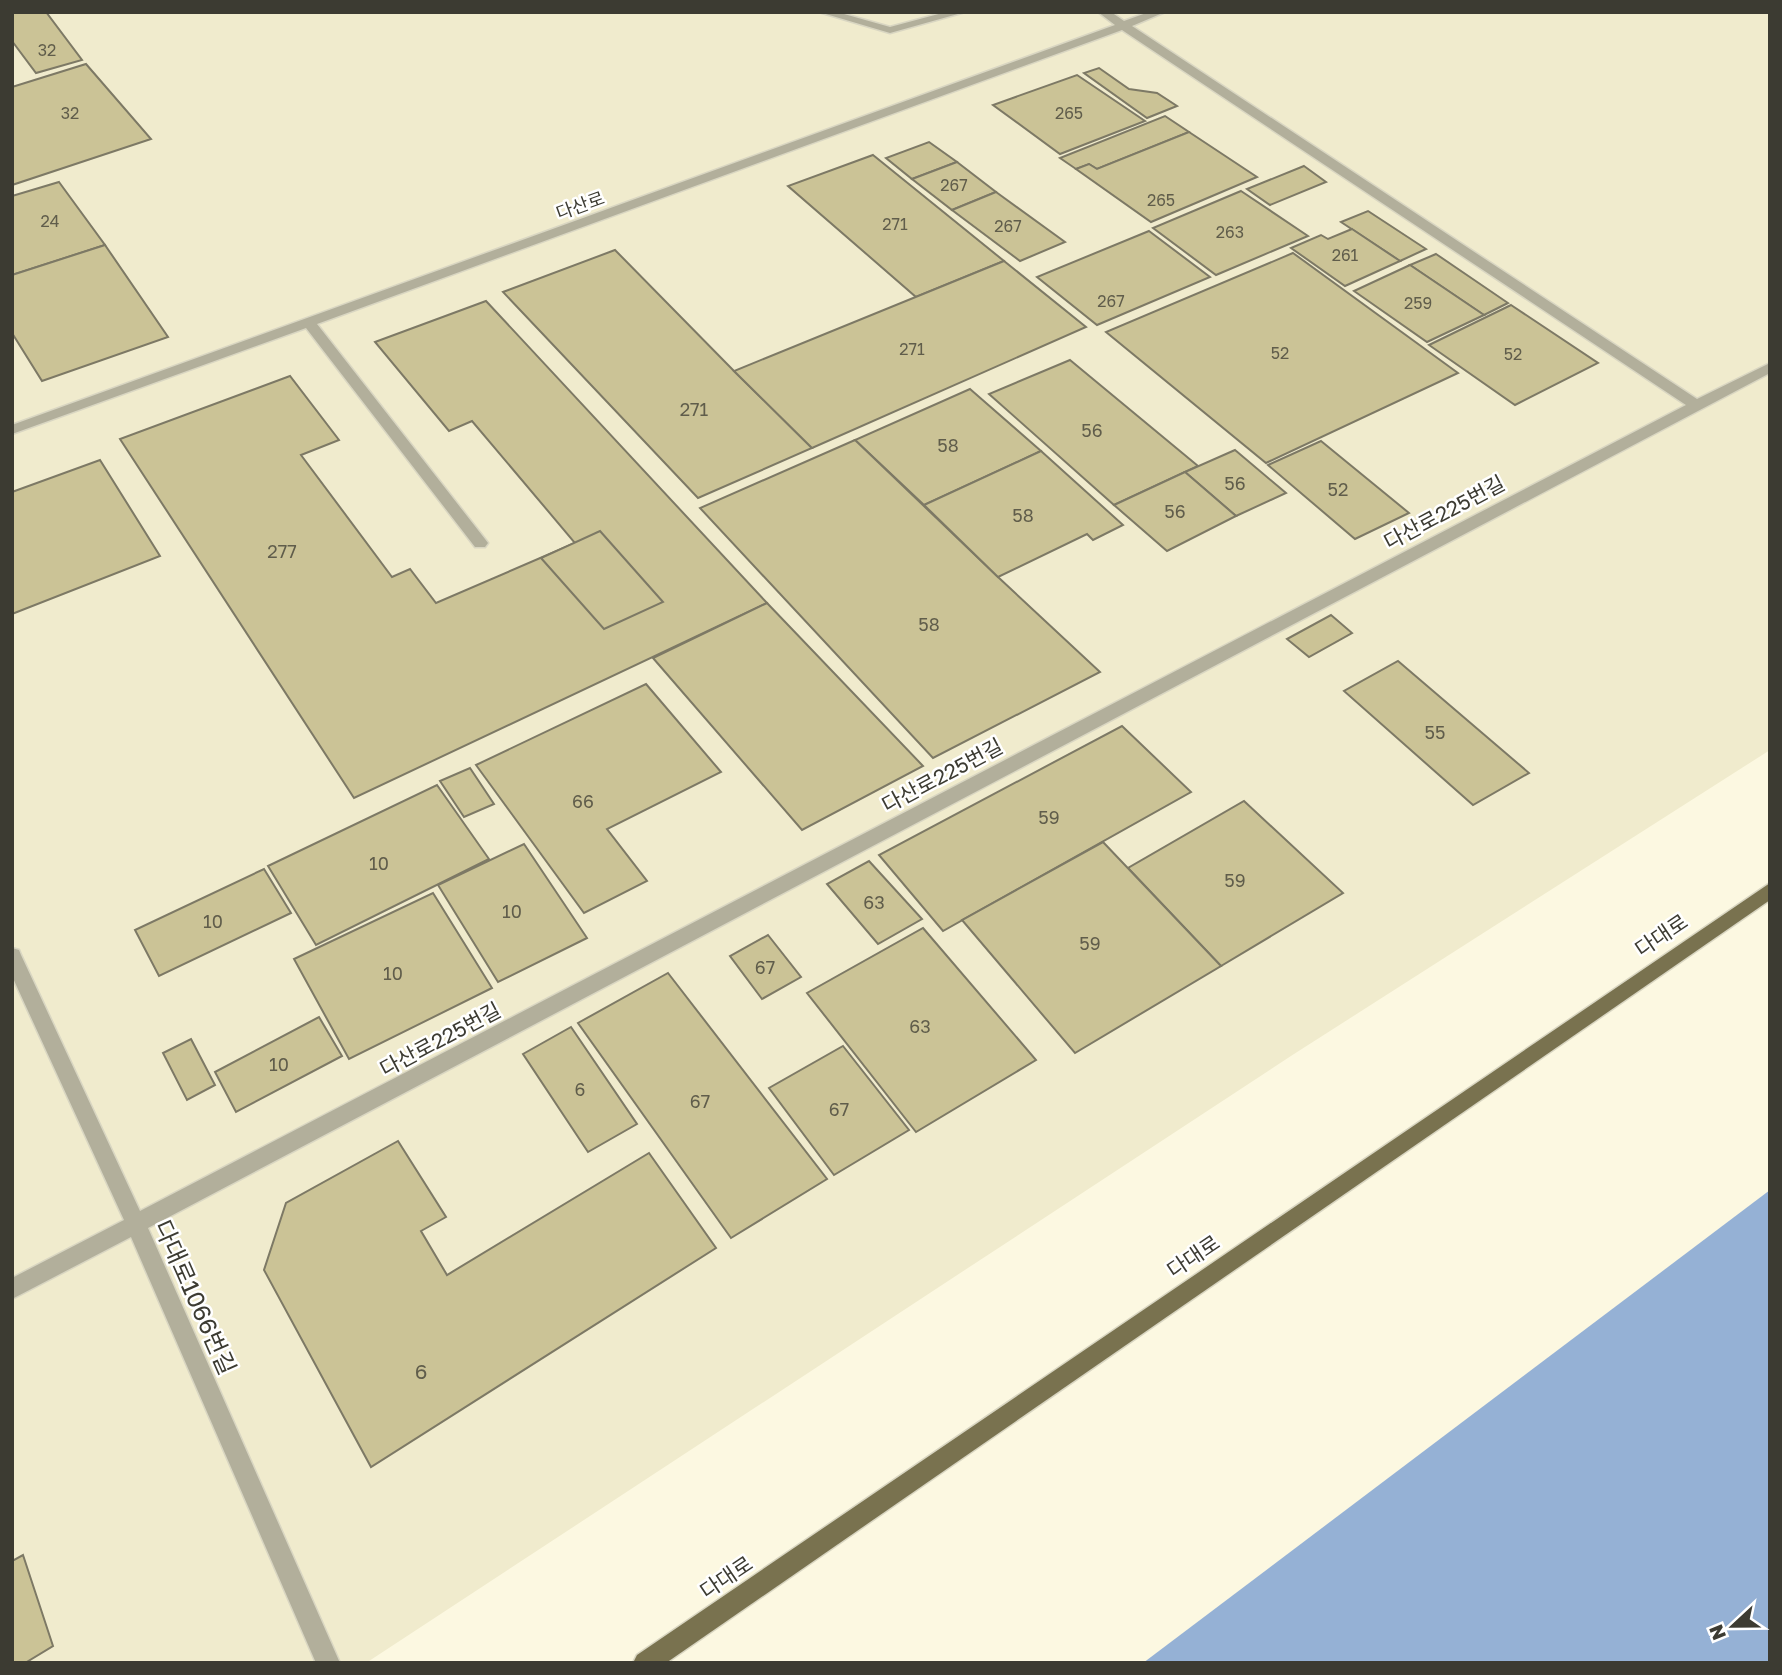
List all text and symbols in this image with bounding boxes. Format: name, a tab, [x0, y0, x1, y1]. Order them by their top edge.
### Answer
house number: 32	[38, 40, 56, 60]
house number: 32	[61, 103, 79, 123]
house number: 265	[1055, 103, 1083, 123]
house number: 267	[940, 175, 968, 195]
street label: 다산로	[553, 186, 607, 224]
house number: 265	[1147, 190, 1175, 210]
house number: 24	[40, 211, 60, 231]
house number: 271	[882, 214, 908, 234]
house number: 267	[994, 216, 1022, 236]
house number: 263	[1216, 222, 1244, 242]
house number: 261	[1332, 245, 1359, 265]
house number: 267	[1097, 291, 1125, 311]
house number: 259	[1404, 293, 1432, 313]
house number: 271	[899, 339, 925, 359]
house number: 52	[1271, 343, 1289, 363]
house number: 52	[1504, 344, 1522, 364]
house number: 271	[680, 398, 709, 420]
house number: 56	[1081, 419, 1103, 441]
house number: 58	[937, 434, 959, 456]
street label: 다산로225번길	[1379, 469, 1509, 555]
house number: 56	[1224, 472, 1246, 494]
house number: 52	[1328, 478, 1348, 500]
house number: 56	[1164, 500, 1186, 522]
house number: 58	[1012, 504, 1034, 526]
house number: 277	[267, 540, 297, 562]
house number: 58	[918, 613, 940, 635]
house number: 55	[1425, 721, 1445, 743]
street label: 다산로225번길	[877, 732, 1007, 818]
house number: 66	[572, 790, 594, 812]
house number: 59	[1038, 806, 1060, 828]
house number: 10	[369, 852, 389, 874]
house number: 59	[1224, 869, 1246, 891]
house number: 63	[863, 891, 885, 913]
house number: 10	[502, 900, 522, 922]
street label: 다대로	[1630, 908, 1692, 962]
house number: 10	[203, 910, 223, 932]
house number: 59	[1079, 932, 1101, 954]
house number: 67	[755, 956, 775, 978]
house number: 10	[383, 962, 403, 984]
street label: 다산로225번길	[375, 996, 505, 1082]
house number: 63	[909, 1015, 931, 1037]
house number: 10	[269, 1053, 289, 1075]
house number: 6	[575, 1078, 585, 1100]
house number: 67	[690, 1090, 710, 1112]
house number: 67	[829, 1098, 849, 1120]
street label: 다대로1066번길	[149, 1215, 243, 1379]
street label: 다대로	[1162, 1229, 1224, 1283]
house number: 6	[415, 1358, 427, 1384]
street label: 다대로	[695, 1550, 757, 1604]
north arrow	[1698, 1591, 1768, 1661]
text: N	[1703, 1622, 1730, 1644]

